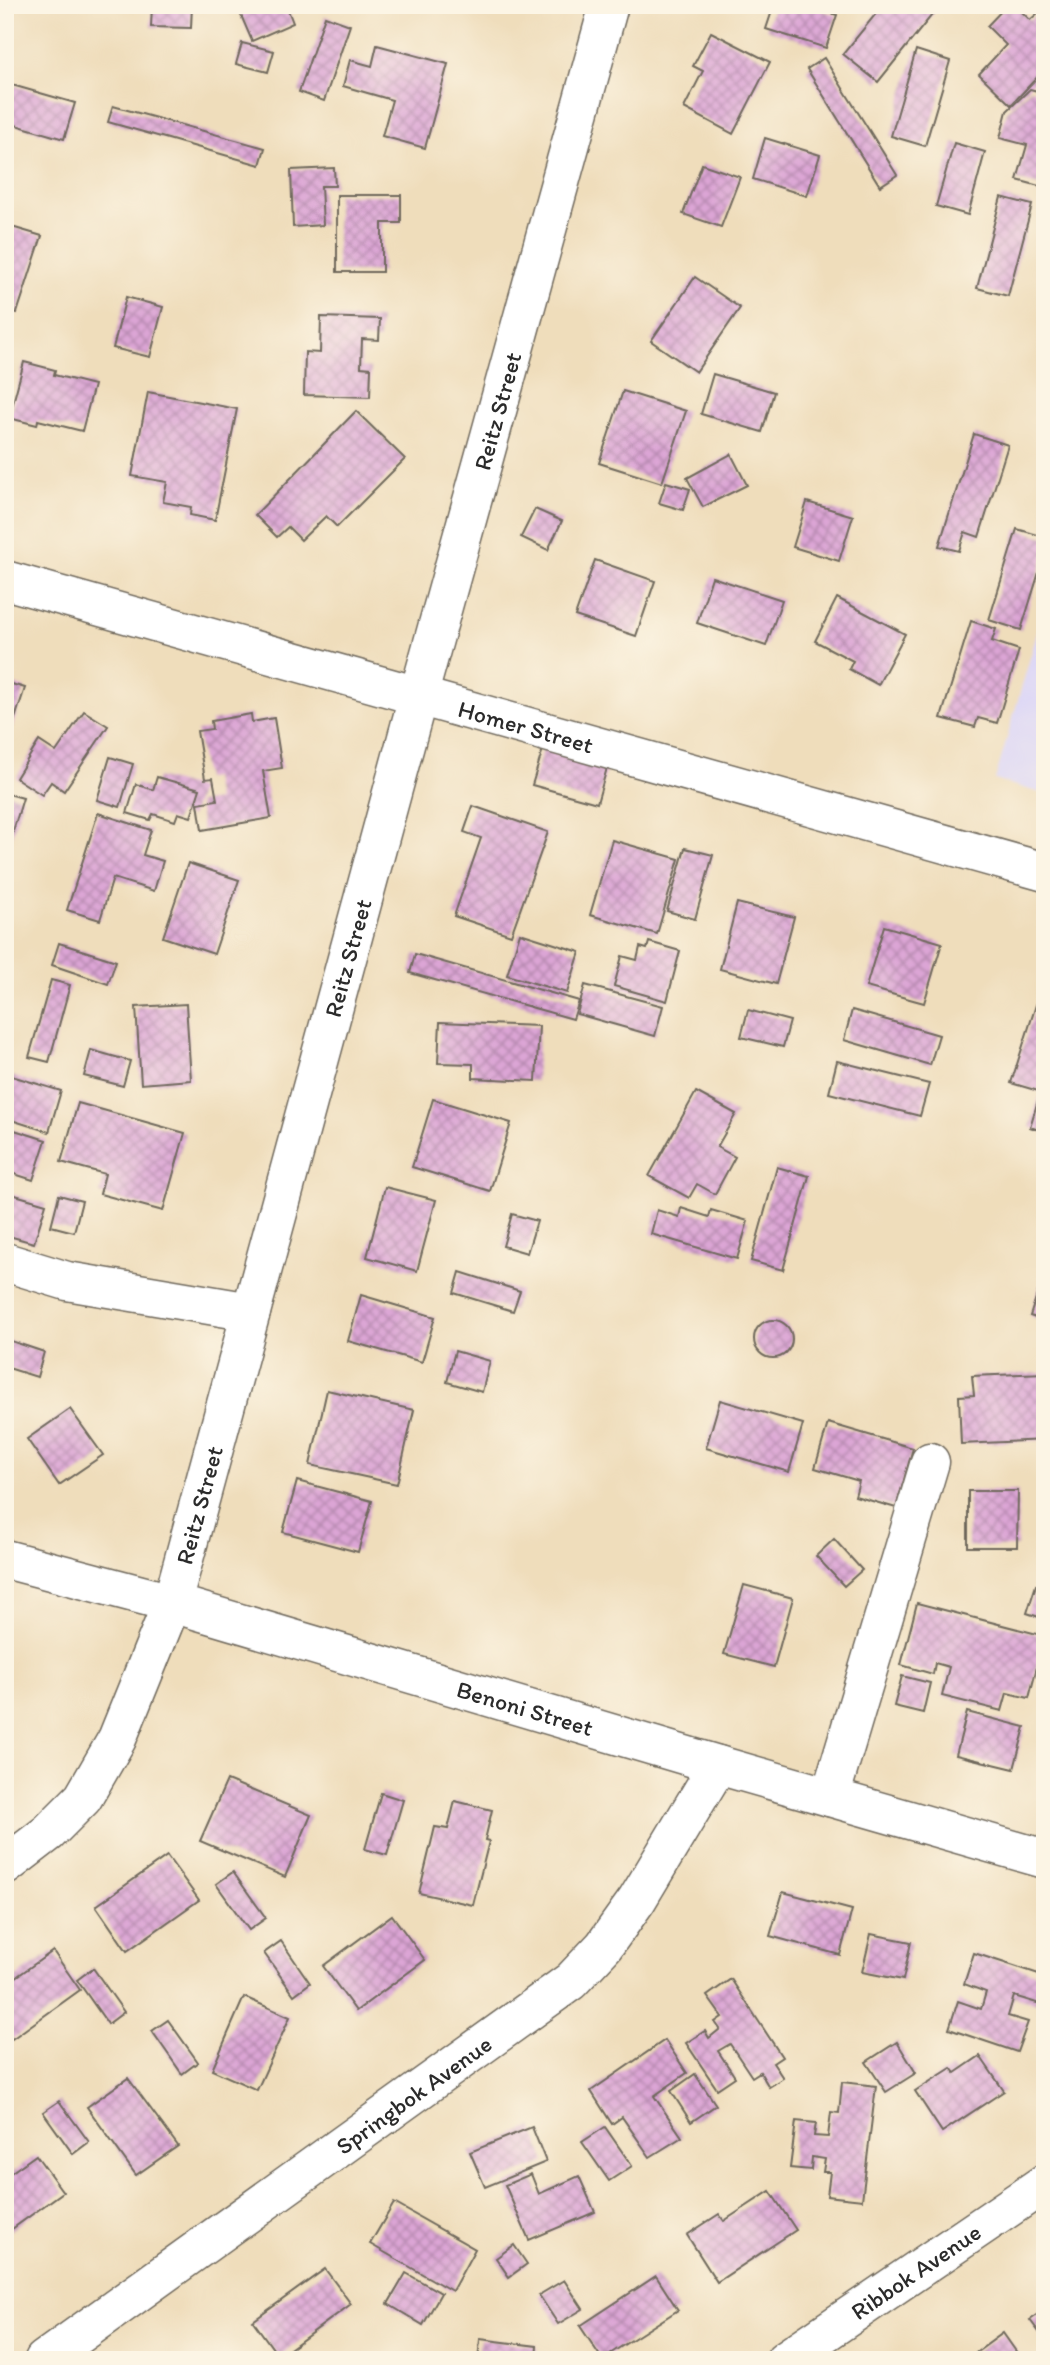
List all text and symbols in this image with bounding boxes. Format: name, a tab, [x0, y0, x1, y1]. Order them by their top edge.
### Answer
street label: Reitz Street	[467, 349, 527, 473]
street label: Homer Street	[455, 693, 597, 759]
street label: Reitz Street	[317, 896, 377, 1020]
street label: Reitz Street	[169, 1443, 228, 1567]
street label: Benoni Street	[453, 1674, 597, 1742]
street label: Springbok Avenue	[330, 2029, 497, 2160]
street label: Ribbok Avenue	[845, 2217, 986, 2326]

